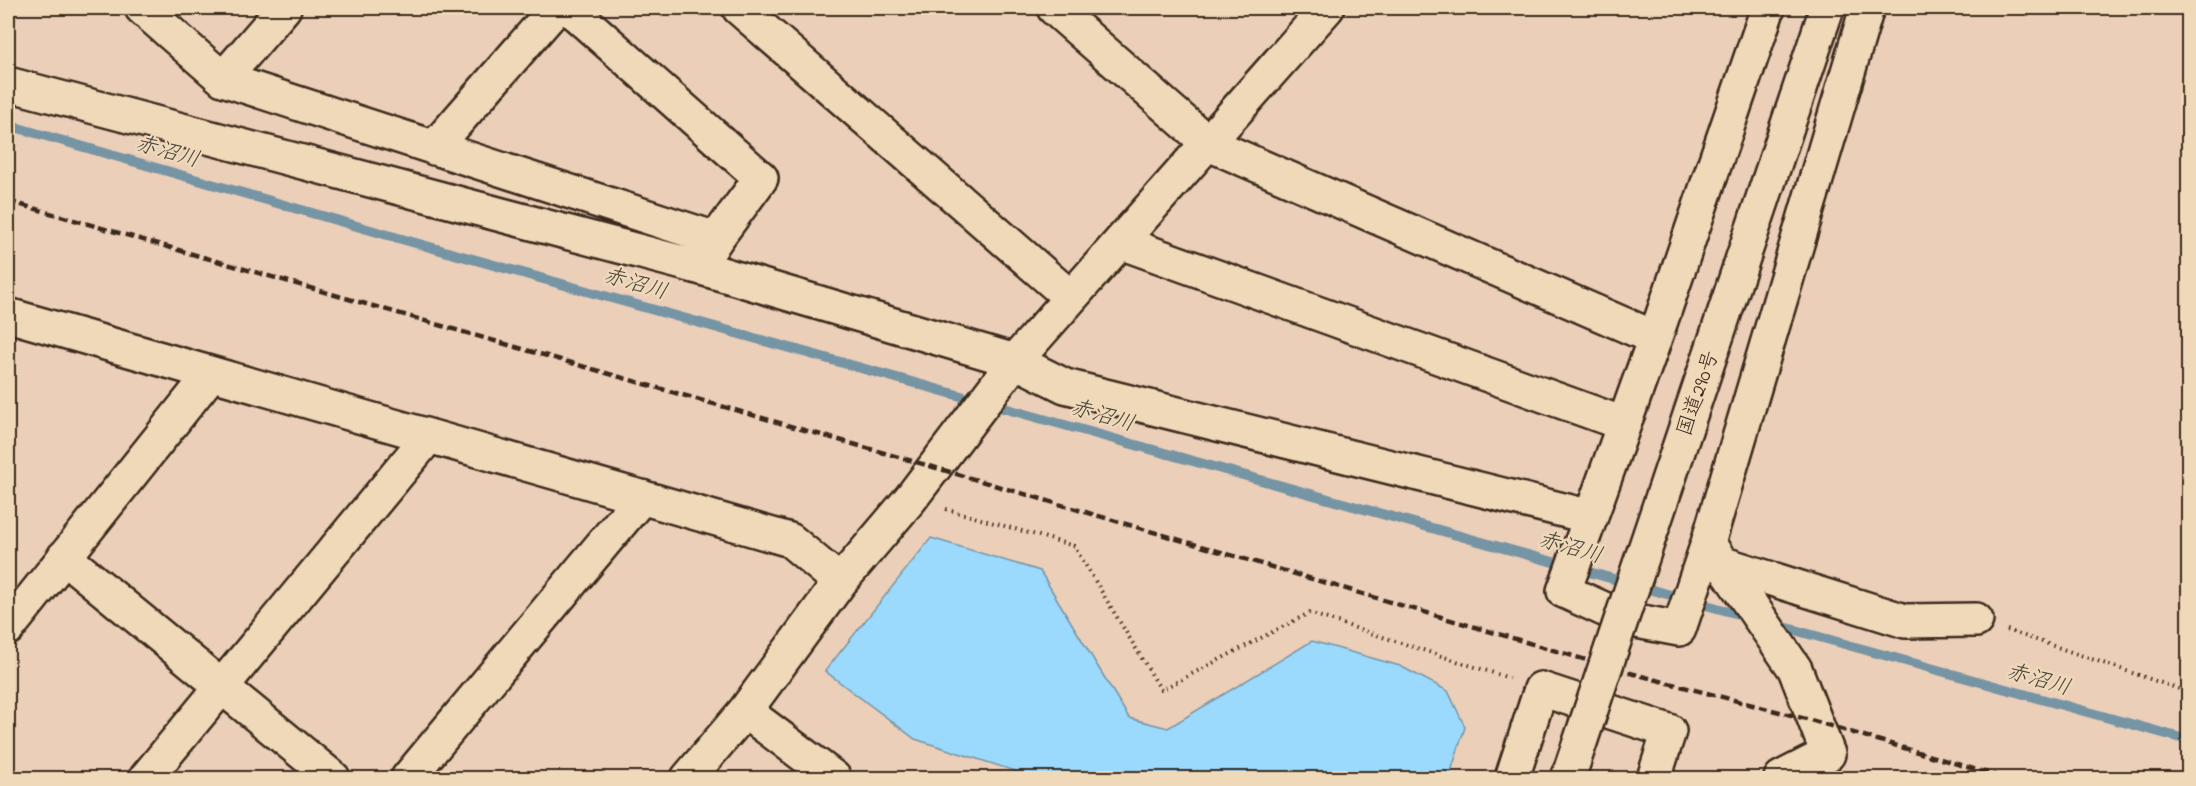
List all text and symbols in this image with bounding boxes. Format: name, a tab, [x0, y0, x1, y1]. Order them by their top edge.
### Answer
water label: 赤沼川	[131, 128, 203, 177]
water label: 赤沼川	[599, 260, 671, 309]
street label: 国道290号	[1670, 347, 1728, 441]
water label: 赤沼川	[1066, 392, 1138, 441]
water label: 赤沼川	[1534, 524, 1606, 573]
water label: 赤沼川	[2002, 656, 2074, 705]

